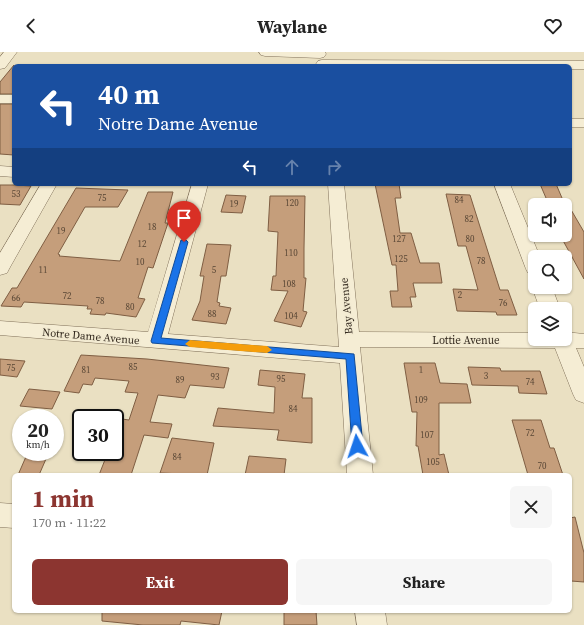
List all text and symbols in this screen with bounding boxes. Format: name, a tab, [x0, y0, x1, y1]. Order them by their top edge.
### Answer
text: Waylane	[257, 14, 327, 39]
icon: back	[20, 15, 42, 37]
icon: heart	[542, 15, 564, 37]
text: 40 m	[98, 75, 160, 113]
icon: left	[32, 80, 84, 132]
text: Notre Dame Avenue	[98, 111, 258, 136]
icon: left	[239, 156, 261, 178]
icon: ahead	[281, 156, 303, 178]
icon: right	[323, 156, 345, 178]
house number: 53	[11, 188, 21, 200]
house number: 75	[97, 192, 107, 204]
house number: 84	[454, 194, 464, 206]
house number: 120	[285, 197, 299, 209]
house number: 19	[229, 198, 239, 210]
map controls	[528, 198, 572, 346]
button: sound	[528, 198, 572, 242]
pin	[167, 201, 201, 242]
icon: arrive	[173, 207, 195, 229]
house number: 82	[464, 213, 474, 225]
house number: 18	[147, 221, 157, 233]
house number: 19	[56, 225, 66, 237]
house number: 127	[392, 233, 406, 245]
house number: 80	[465, 233, 475, 245]
house number: 12	[137, 238, 147, 250]
house number: 110	[284, 247, 298, 259]
button: search	[528, 250, 572, 294]
house number: 125	[394, 253, 408, 265]
house number: 78	[476, 255, 486, 267]
house number: 10	[135, 256, 145, 268]
house number: 11	[38, 264, 48, 276]
house number: 5	[212, 264, 217, 276]
street label: Bay Avenue	[337, 277, 356, 335]
house number: 108	[282, 278, 296, 290]
house number: 2	[458, 289, 463, 301]
house number: 72	[62, 290, 72, 302]
house number: 66	[11, 292, 21, 304]
house number: 78	[95, 295, 105, 307]
house number: 76	[498, 297, 508, 309]
house number: 80	[125, 301, 135, 313]
button: layers	[528, 302, 572, 346]
house number: 88	[207, 308, 217, 320]
house number: 104	[284, 310, 298, 322]
street label: Notre Dame Avenue	[42, 325, 141, 348]
street label: Lottie Avenue	[432, 333, 500, 348]
house number: 85	[128, 361, 138, 373]
house number: 75	[6, 362, 16, 374]
house number: 81	[81, 364, 91, 376]
house number: 1	[419, 364, 423, 376]
house number: 3	[484, 370, 489, 382]
house number: 93	[210, 371, 220, 383]
house number: 95	[276, 373, 286, 385]
house number: 89	[175, 374, 185, 386]
house number: 74	[525, 376, 535, 388]
house number: 109	[414, 394, 428, 406]
house number: 84	[288, 403, 298, 415]
speed limit sign: 30	[72, 409, 124, 461]
text: 20	[27, 416, 49, 444]
position arrow	[336, 425, 378, 467]
house number: 72	[525, 427, 535, 439]
house number: 107	[420, 429, 434, 441]
text: km/h	[26, 438, 50, 451]
house number: 84	[172, 451, 182, 463]
house number: 105	[426, 456, 440, 468]
house number: 70	[537, 460, 547, 472]
text: 1 min	[32, 482, 94, 515]
button: close	[510, 486, 552, 528]
text: 170 m · 11:22	[32, 514, 106, 531]
button: Exit	[32, 559, 288, 605]
button: Share	[296, 559, 552, 605]

